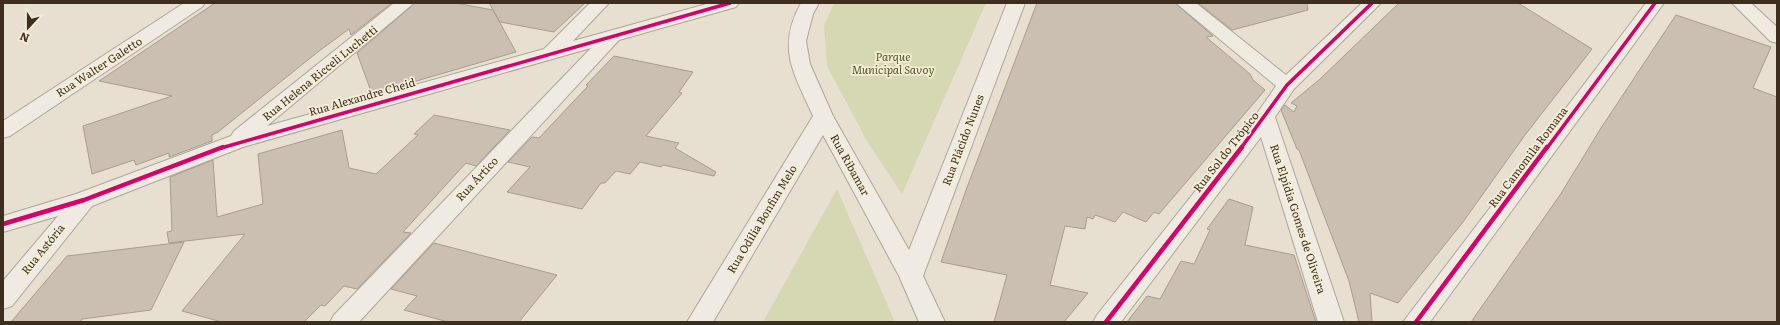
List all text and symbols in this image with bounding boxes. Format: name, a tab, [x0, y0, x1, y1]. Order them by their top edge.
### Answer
north arrow	[8, 8, 48, 48]
street label: Rua Helena Ricceli Luchetti	[258, 21, 381, 124]
text: N	[17, 29, 31, 47]
street label: Rua Walter Galetto	[52, 32, 145, 100]
park label: Parque Municipal Savoy	[852, 48, 934, 77]
street label: Rua Alexandre Cheid	[307, 73, 417, 119]
street label: Rua Plácido Nunes	[937, 92, 987, 188]
street label: Rua Camomila Romana	[1484, 103, 1571, 210]
street label: Rua Sol do Trópico	[1189, 108, 1262, 195]
street label: Rua Ribamar	[827, 131, 875, 199]
street label: Rua Elpídia Gomes de Oliveira	[1267, 142, 1331, 296]
street label: Rua Ártico	[451, 153, 501, 204]
street label: Rua Odília Bonfim Melo	[722, 161, 800, 276]
street label: Rua Astória	[17, 220, 68, 277]

